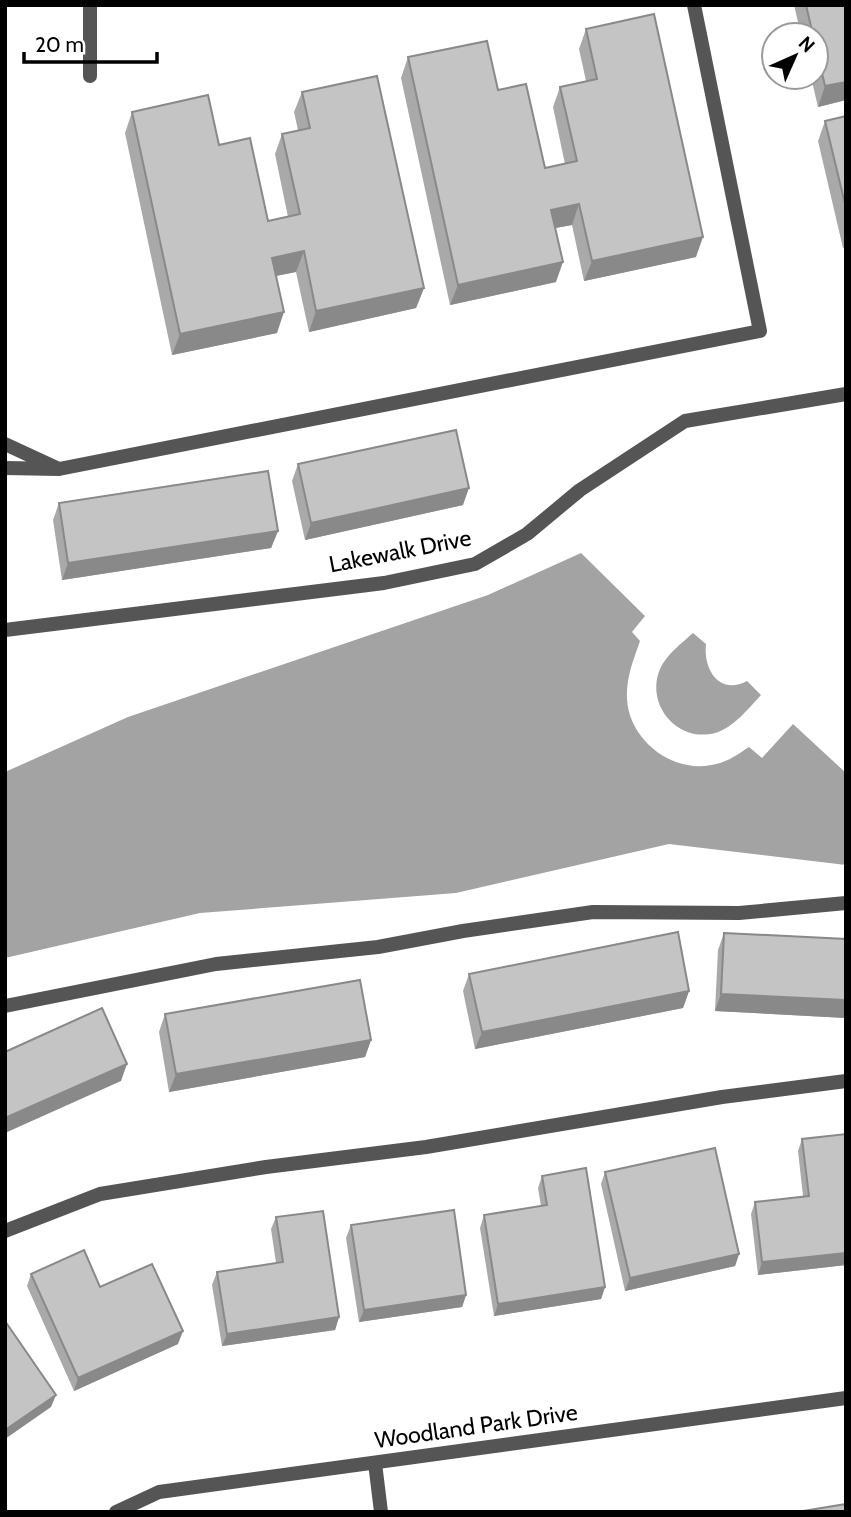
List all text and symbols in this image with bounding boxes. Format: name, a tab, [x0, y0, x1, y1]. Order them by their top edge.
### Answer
scale bar	[24, 21, 158, 65]
north arrow	[760, 21, 830, 91]
text: N	[794, 31, 820, 57]
text: 20 m	[35, 32, 84, 57]
street label: Lakewalk Drive	[327, 523, 474, 579]
street label: Woodland Park Drive	[373, 1398, 579, 1454]

